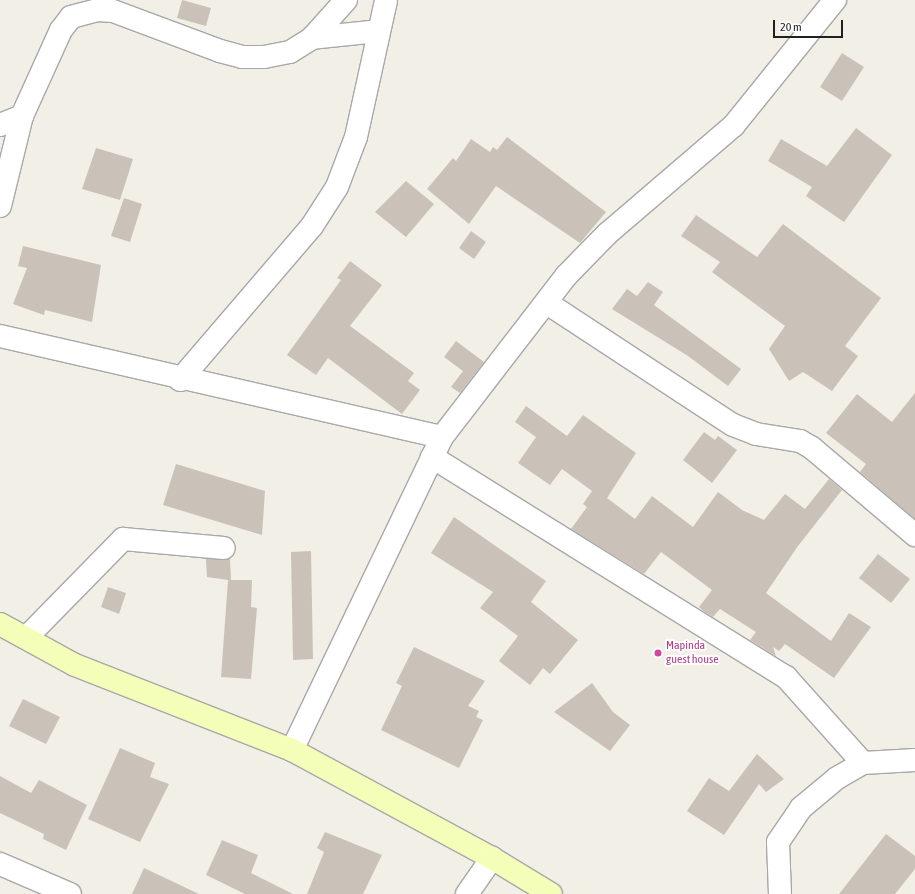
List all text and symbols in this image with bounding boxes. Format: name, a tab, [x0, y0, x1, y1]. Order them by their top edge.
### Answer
scale bar	[775, 12, 845, 38]
text: 20 m	[780, 20, 802, 34]
place label: Mapinda guest house	[666, 639, 719, 667]
marker: Mapinda guest house	[653, 648, 663, 658]

